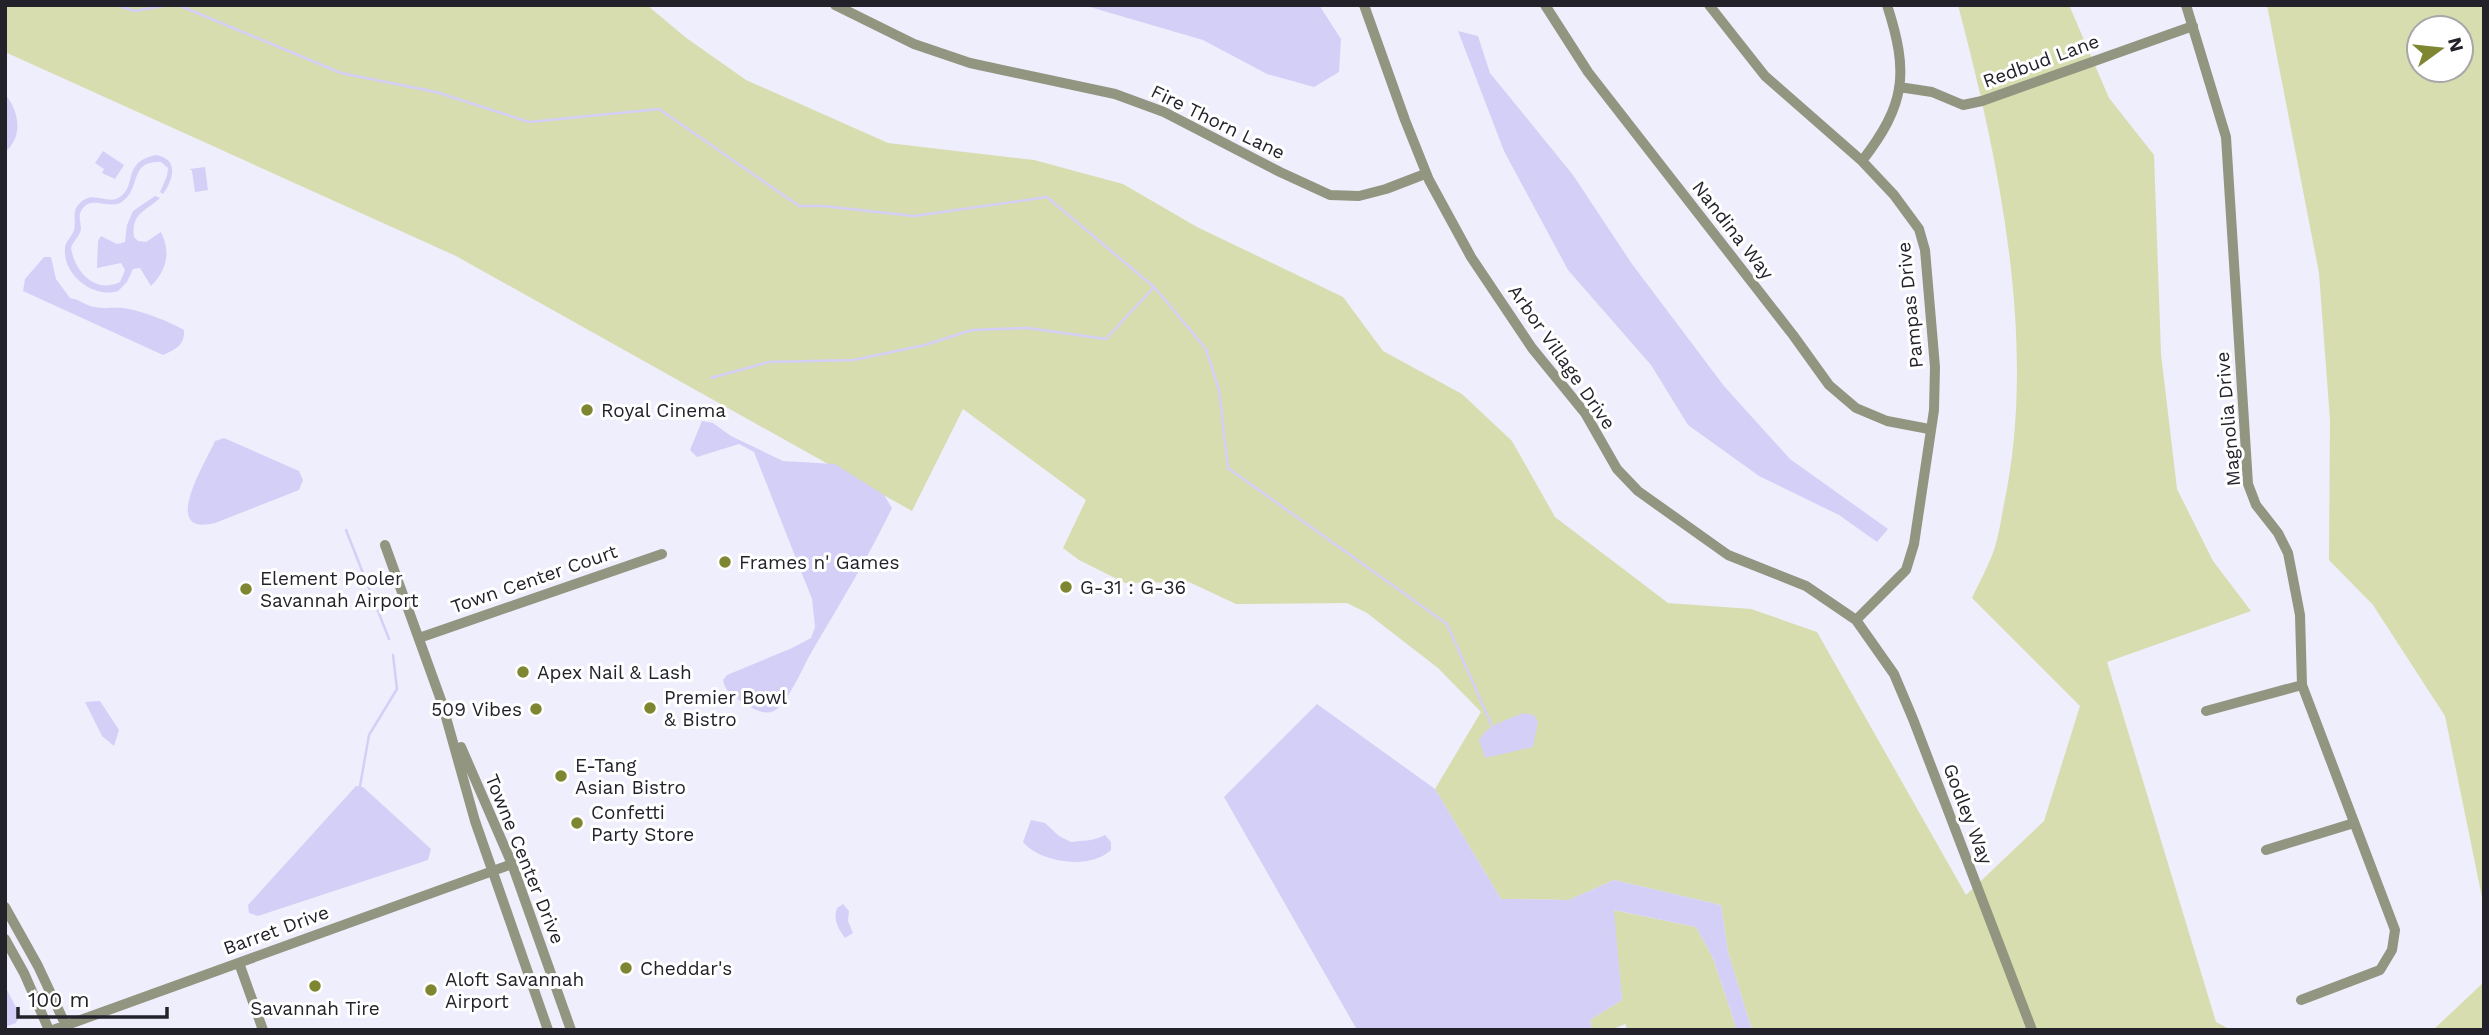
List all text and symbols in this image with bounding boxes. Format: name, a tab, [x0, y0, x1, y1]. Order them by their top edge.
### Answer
north arrow	[2405, 14, 2475, 84]
street label: Redbud Lane	[1980, 29, 2102, 93]
text: N	[2443, 35, 2469, 55]
street label: Fire Thorn Lane	[1147, 80, 1289, 164]
street label: Nandina Way	[1687, 176, 1779, 284]
street label: Pampas Drive	[1892, 241, 1928, 369]
street label: Arbor Village Drive	[1503, 280, 1621, 434]
street label: Magnolia Drive	[2211, 351, 2245, 487]
place label: Royal Cinema	[601, 399, 726, 422]
marker: Royal Cinema	[579, 402, 595, 418]
street label: Town Center Court	[448, 540, 620, 618]
place label: Frames n' Games	[739, 551, 899, 574]
marker: Frames n' Games	[717, 554, 733, 570]
place label: Element Pooler Savannah Airport	[260, 567, 418, 612]
place label: G-31 : G-36	[1080, 576, 1186, 599]
marker: G-31 : G-36	[1058, 579, 1074, 595]
marker: Element Pooler Savannah Airport	[238, 581, 254, 597]
place label: Apex Nail & Lash	[537, 661, 692, 684]
marker: Apex Nail & Lash	[515, 664, 531, 680]
place label: Premier Bowl & Bistro	[664, 686, 787, 731]
place label: 509 Vibes	[431, 698, 522, 721]
marker: Premier Bowl & Bistro	[642, 700, 658, 716]
marker: 509 Vibes	[528, 701, 544, 717]
place label: E-Tang Asian Bistro	[575, 754, 686, 799]
street label: Godley Way	[1938, 760, 1998, 868]
marker: E-Tang Asian Bistro	[553, 768, 569, 784]
street label: Towne Center Drive	[480, 771, 570, 947]
place label: Confetti Party Store	[591, 801, 694, 846]
marker: Confetti Party Store	[569, 815, 585, 831]
street label: Barret Drive	[220, 900, 332, 960]
place label: Cheddar's	[640, 957, 732, 980]
marker: Cheddar's	[618, 960, 634, 976]
place label: Aloft Savannah Airport	[445, 968, 584, 1013]
scale bar	[18, 976, 166, 1020]
marker: Savannah Tire	[307, 978, 323, 994]
marker: Aloft Savannah Airport	[423, 982, 439, 998]
text: 100 m	[28, 987, 90, 1012]
place label: Savannah Tire	[250, 997, 380, 1020]

